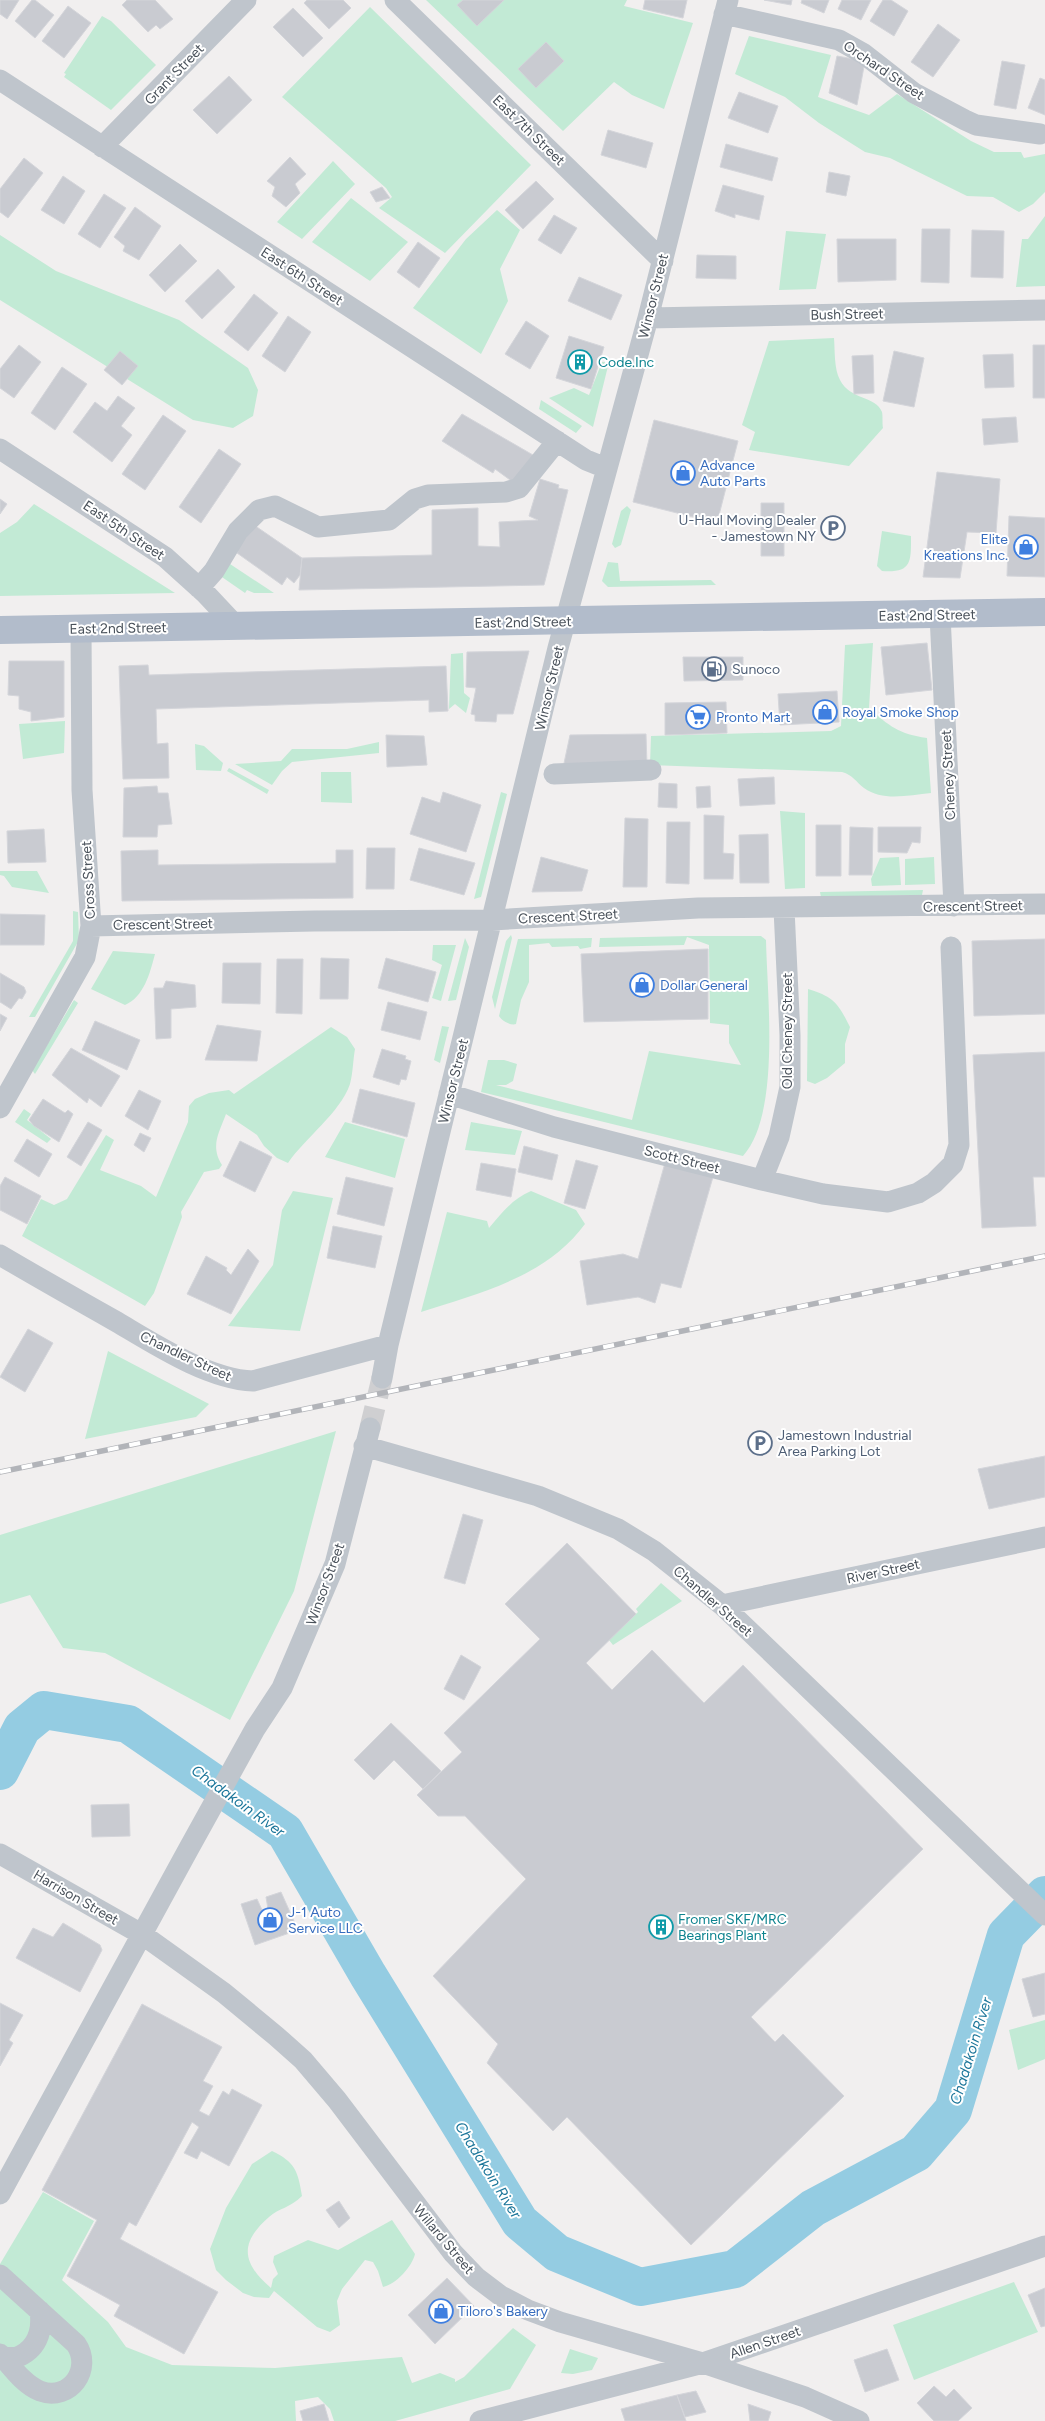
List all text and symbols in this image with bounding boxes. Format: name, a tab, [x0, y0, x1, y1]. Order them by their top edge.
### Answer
street label: Orchard Street	[840, 37, 927, 104]
street label: Grant Street	[141, 40, 208, 108]
street label: East 7th Street	[489, 92, 568, 169]
street label: East 6th Street	[258, 244, 346, 309]
street label: Winsor Street	[635, 252, 672, 340]
street label: Bush Street	[810, 305, 884, 324]
building icon: Code.Inc	[567, 349, 593, 375]
place label: Code.Inc	[598, 354, 655, 371]
place label: Advance Auto Parts	[700, 457, 766, 490]
shop icon: Advance Auto Parts	[670, 460, 696, 486]
street label: East 5th Street	[80, 497, 168, 564]
place label: U-Haul Moving Dealer - Jamestown NY	[679, 512, 817, 545]
parking icon: U-Haul Moving Dealer - Jamestown NY	[820, 515, 846, 541]
place label: Elite Kreations Inc.	[923, 531, 1008, 564]
shop icon: Elite Kreations Inc.	[1013, 534, 1039, 560]
street label: East 2nd Street	[878, 606, 976, 625]
street label: East 2nd Street	[474, 613, 572, 632]
street label: East 2nd Street	[69, 619, 167, 638]
street label: Winsor Street	[531, 644, 568, 732]
fuel station icon: Sunoco	[701, 656, 727, 682]
place label: Sunoco	[732, 661, 780, 678]
shop icon: Royal Smoke Shop	[812, 699, 838, 725]
supermarket icon: Pronto Mart	[685, 704, 711, 730]
place label: Royal Smoke Shop	[842, 704, 959, 721]
place label: Pronto Mart	[716, 709, 791, 726]
street label: Cheney Street	[938, 729, 959, 821]
street label: Cross Street	[78, 840, 99, 920]
street label: Crescent Street	[923, 897, 1023, 916]
street label: Crescent Street	[518, 905, 618, 928]
street label: Crescent Street	[113, 915, 213, 934]
shop icon: Dollar General	[629, 972, 655, 998]
street label: Old Cheney Street	[779, 973, 796, 1089]
place label: Dollar General	[660, 977, 748, 994]
street label: Winsor Street	[435, 1037, 472, 1125]
street label: Scott Street	[642, 1142, 722, 1177]
street label: Chandler Street	[137, 1328, 234, 1385]
place label: Jamestown Industrial Area Parking Lot	[778, 1427, 912, 1460]
parking icon: Jamestown Industrial Area Parking Lot	[747, 1430, 773, 1456]
street label: Winsor Street	[303, 1541, 348, 1628]
street label: River Street	[845, 1555, 921, 1588]
street label: Chandler Street	[670, 1562, 756, 1640]
water label: Chadakoin River	[188, 1761, 289, 1841]
street label: Harrison Street	[30, 1866, 121, 1929]
place label: J-1 Auto Service LLC	[288, 1904, 363, 1937]
shop icon: J-1 Auto Service LLC	[257, 1907, 283, 1933]
place label: Fromer SKF/MRC Bearings Plant	[678, 1911, 787, 1944]
building icon: Fromer SKF/MRC Bearings Plant	[648, 1914, 674, 1940]
water label: Chadakoin River	[946, 1995, 996, 2107]
water label: Chadakoin River	[451, 2118, 525, 2223]
street label: Willard Street	[410, 2201, 478, 2278]
shop icon: Tiloro's Bakery	[428, 2298, 454, 2324]
place label: Tiloro's Bakery	[458, 2303, 549, 2320]
street label: Allen Street	[728, 2322, 803, 2363]

